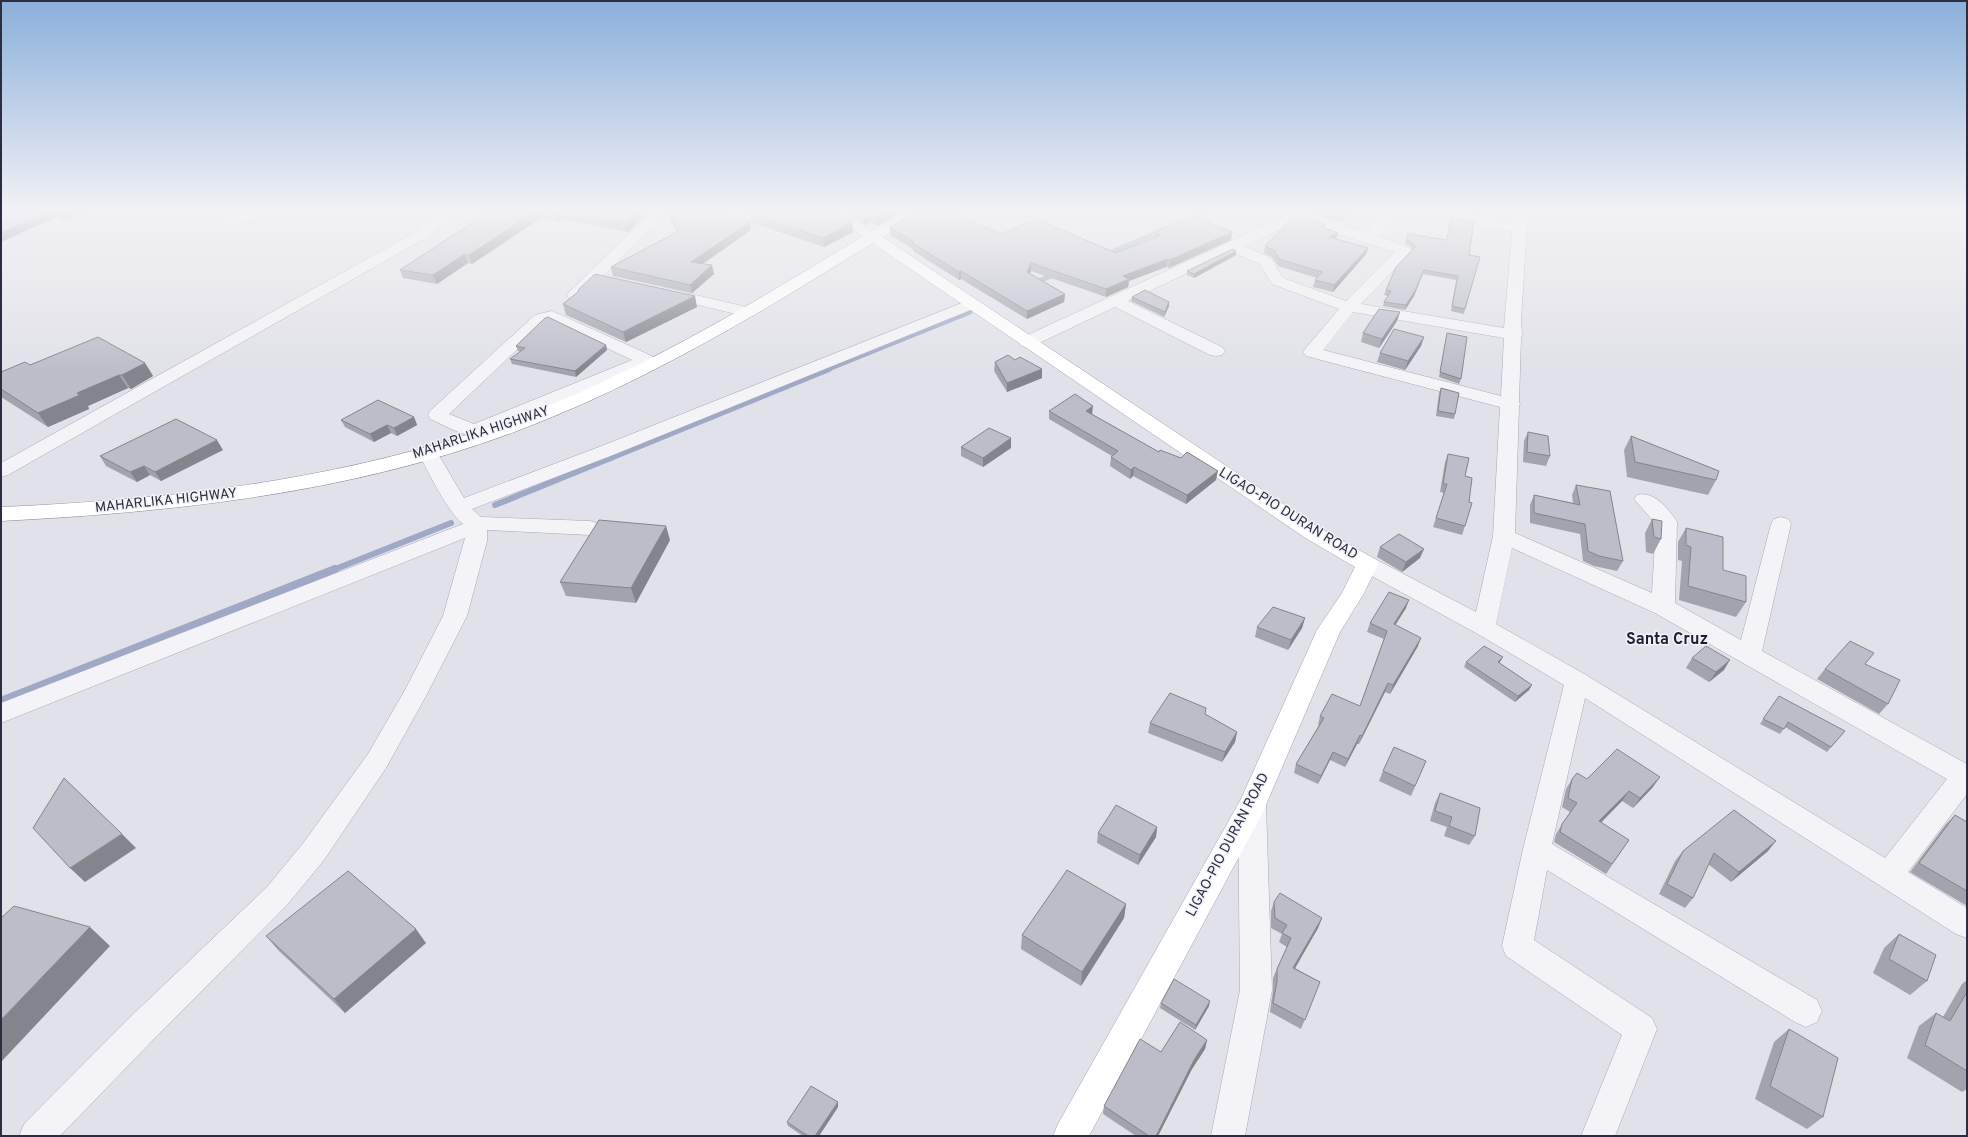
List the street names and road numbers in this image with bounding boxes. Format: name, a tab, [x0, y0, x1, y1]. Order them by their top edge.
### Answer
street label: MAHARLIKA HIGHWAY	[410, 403, 552, 463]
street label: LIGAO-PIO DURAN ROAD	[1215, 464, 1361, 564]
street label: MAHARLIKA HIGHWAY	[94, 485, 238, 517]
street label: LIGAO-PIO DURAN ROAD	[1183, 770, 1273, 920]

